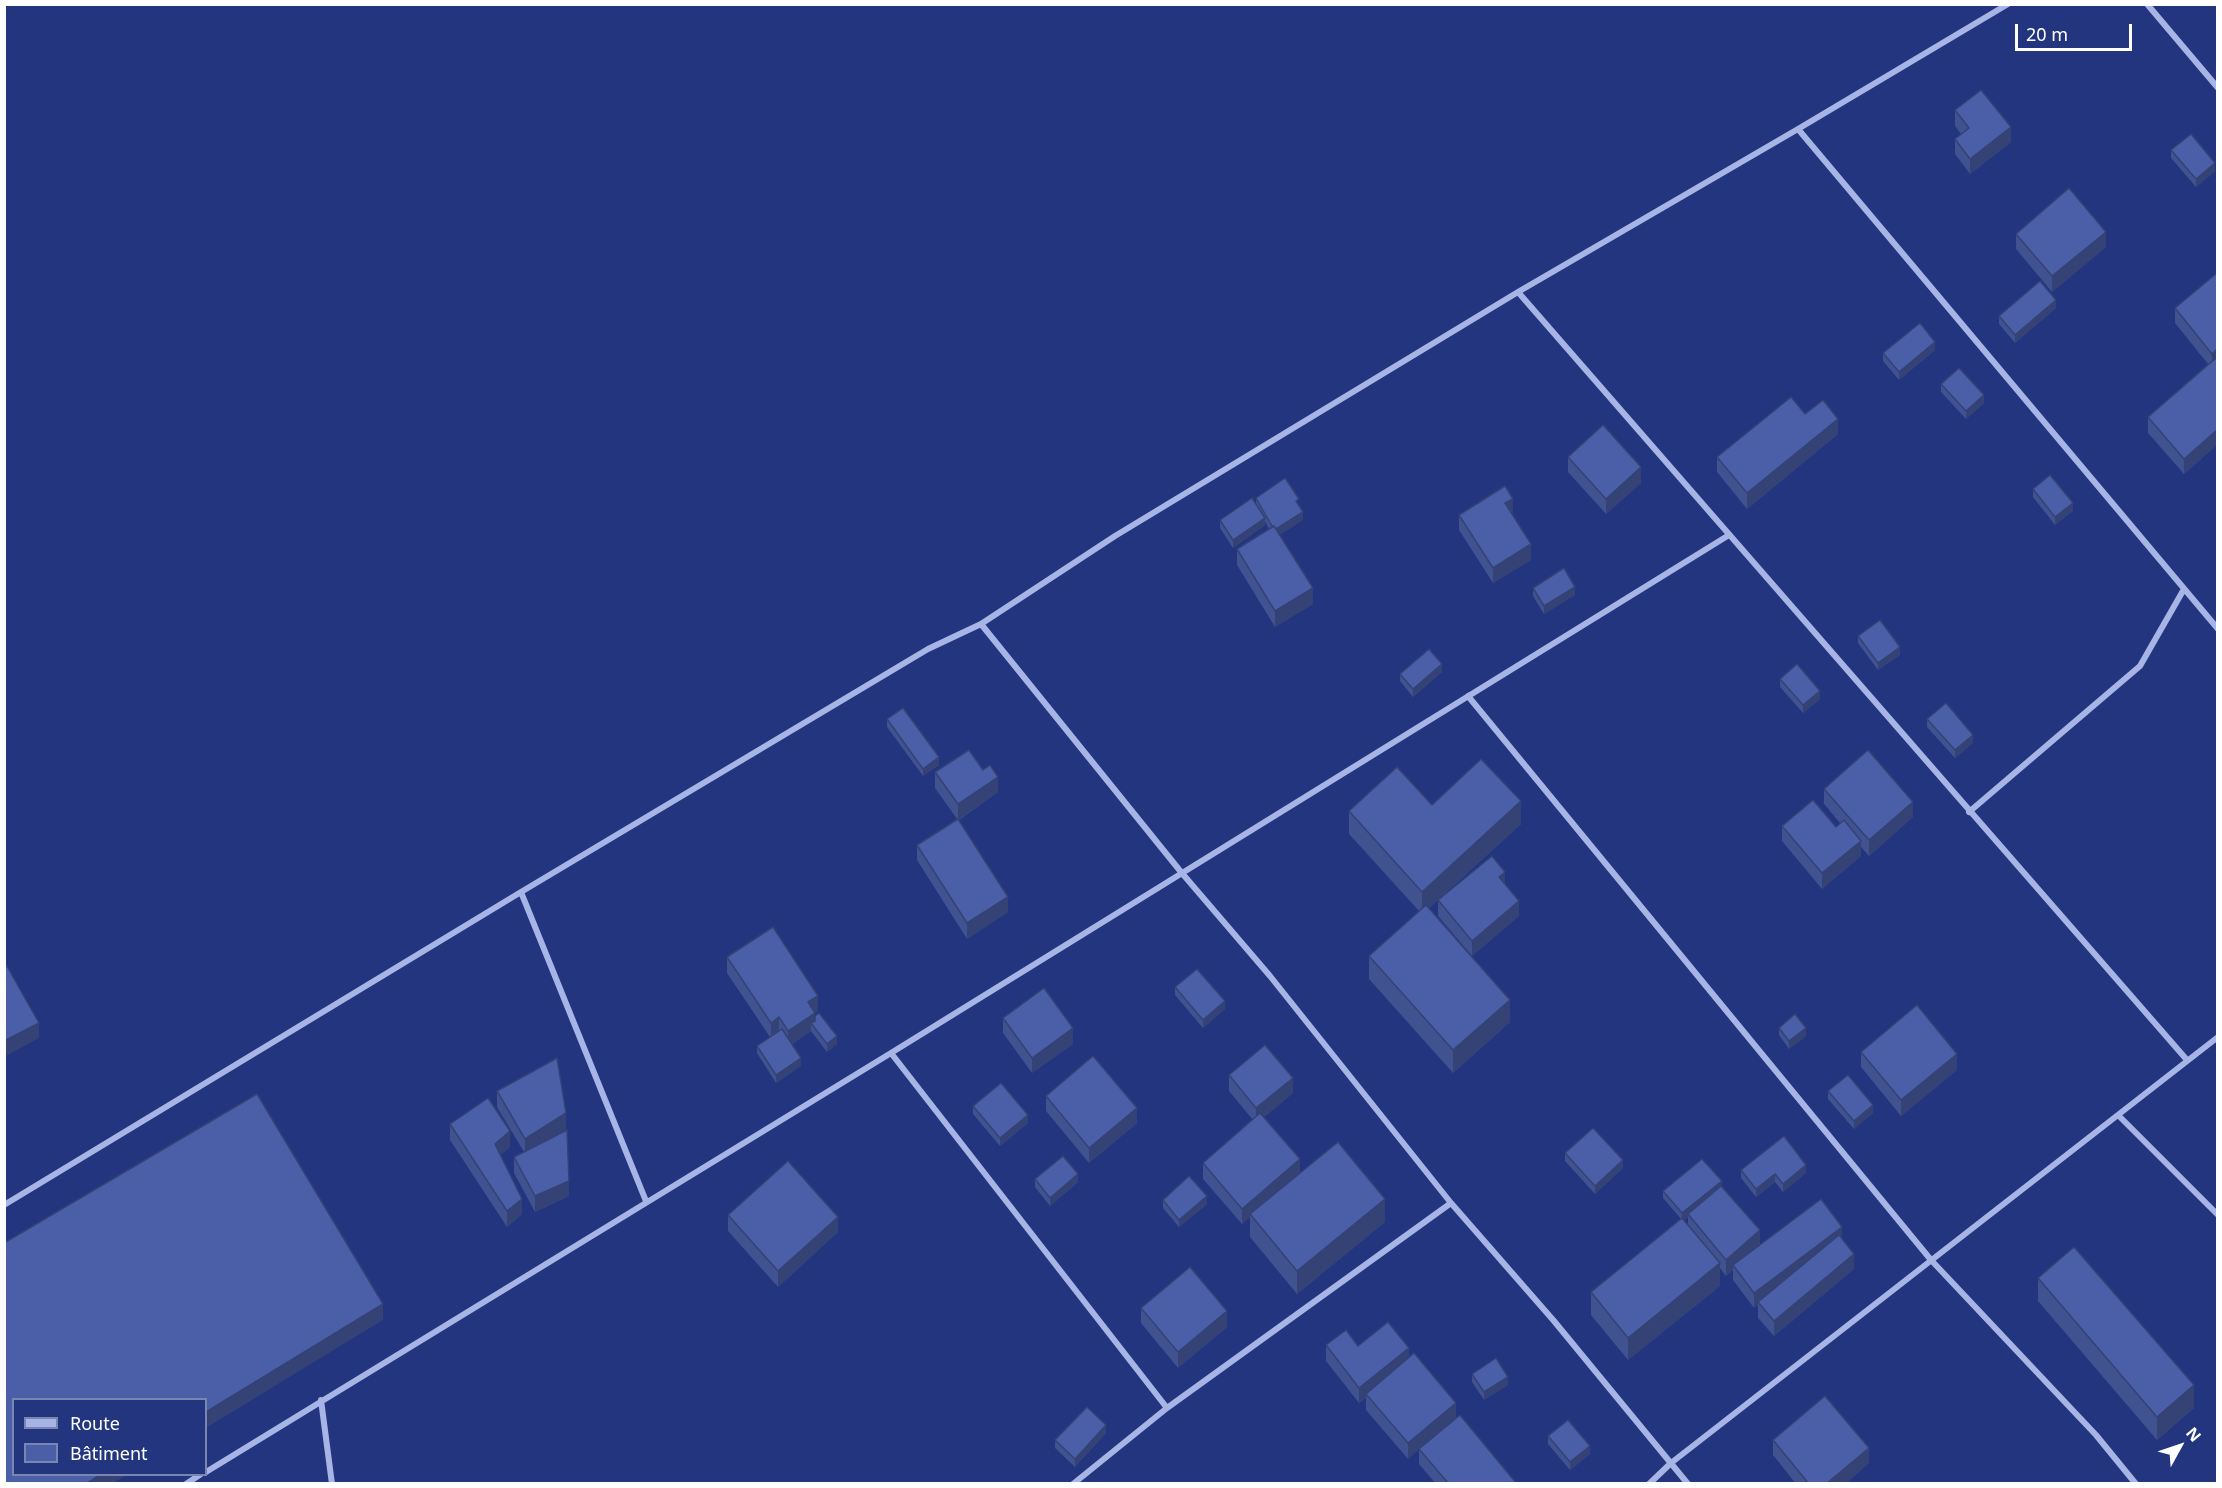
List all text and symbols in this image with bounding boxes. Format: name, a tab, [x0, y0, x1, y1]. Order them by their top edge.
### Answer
scale bar	[2018, 12, 2135, 50]
text: 20 m	[2026, 22, 2068, 46]
legend	[12, 1398, 207, 1476]
text: Route	[70, 1411, 120, 1435]
north arrow	[2150, 1416, 2210, 1476]
text: N	[2181, 1422, 2206, 1446]
text: Bâtiment	[70, 1441, 148, 1465]

